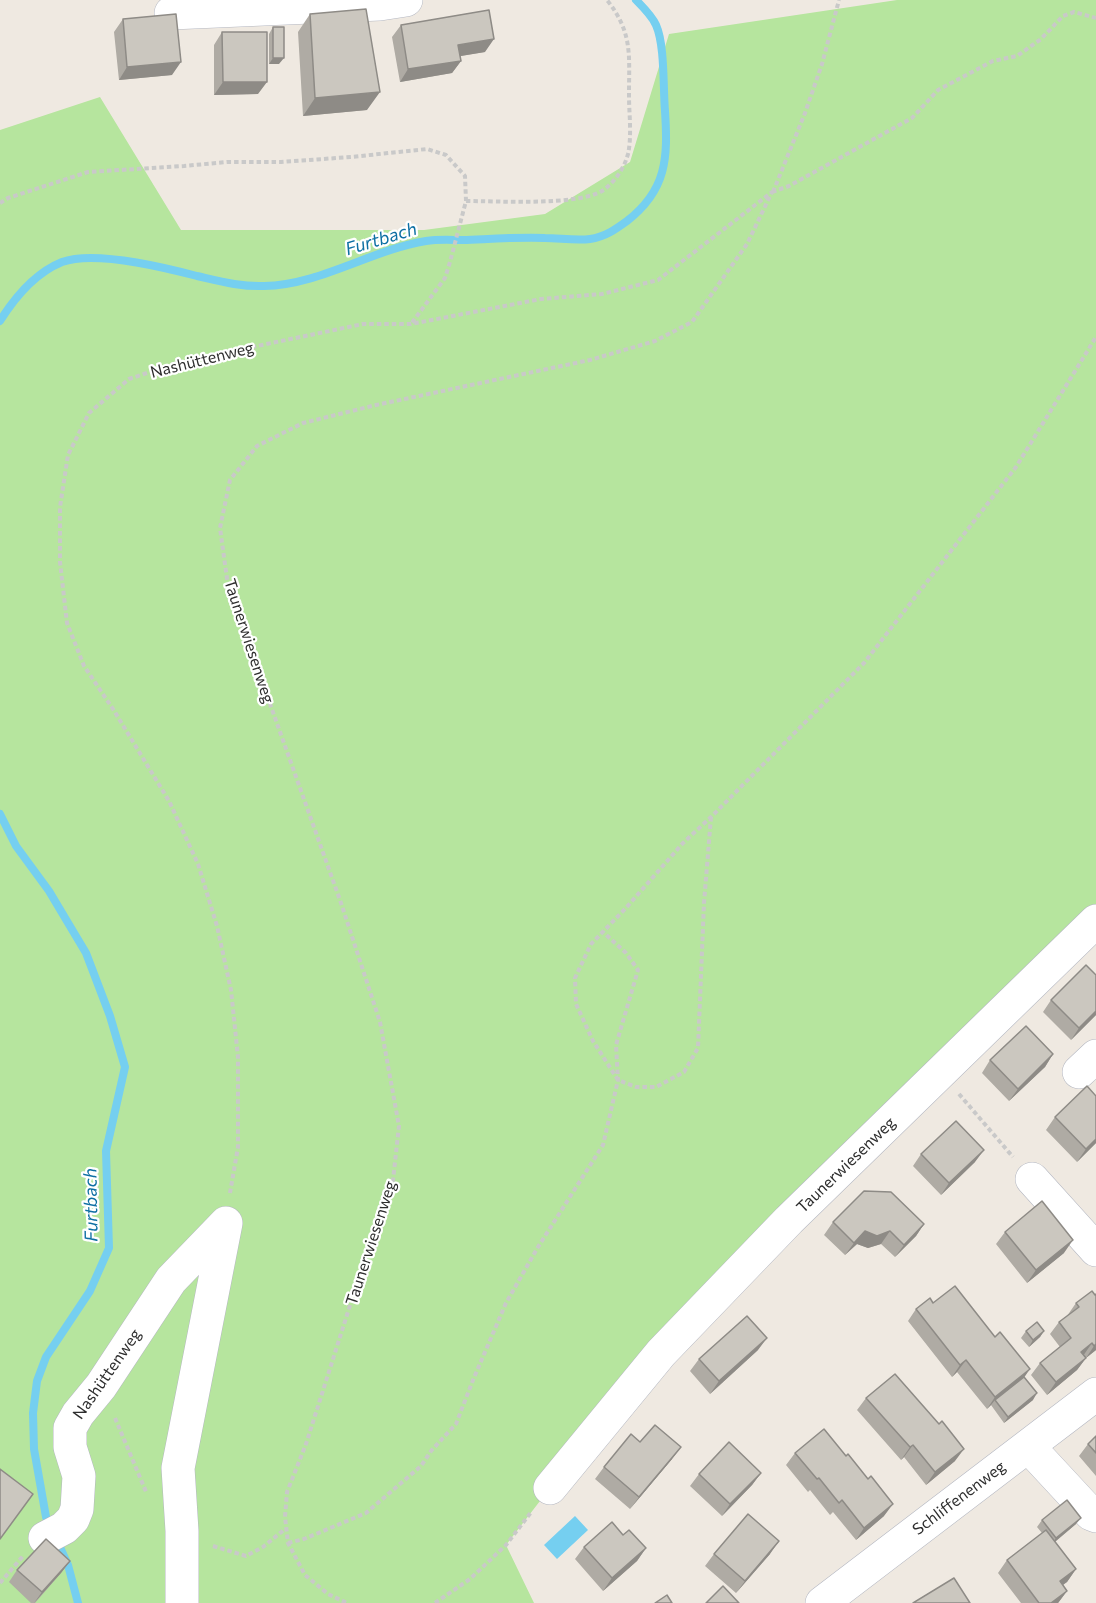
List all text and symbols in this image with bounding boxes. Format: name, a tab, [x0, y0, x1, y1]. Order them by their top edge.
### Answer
water label: Furtbach	[342, 218, 420, 260]
street label: Nashüttenweg	[148, 338, 256, 382]
street label: Taunerwiesenweg	[220, 576, 278, 706]
street label: Taunerwiesenweg	[793, 1113, 899, 1217]
water label: Furtbach	[80, 1168, 102, 1242]
street label: Taunerwiesenweg	[342, 1178, 400, 1308]
street label: Nashüttenweg	[69, 1325, 145, 1423]
street label: Schliffenenweg	[909, 1457, 1009, 1539]

